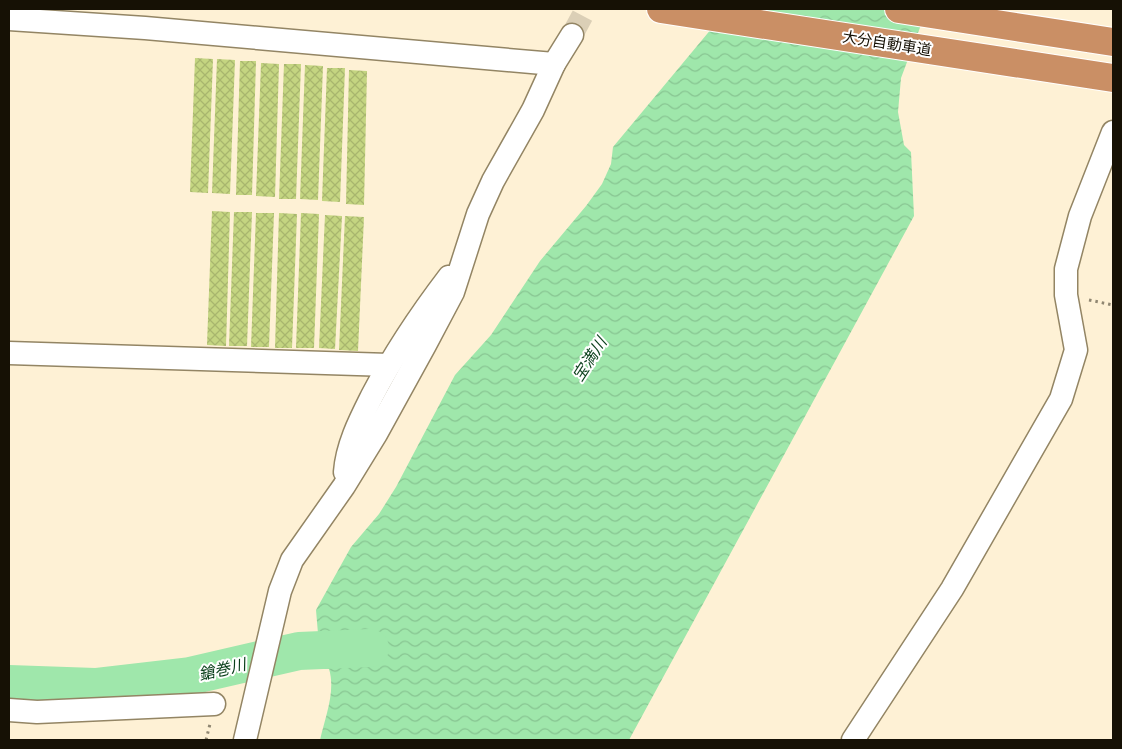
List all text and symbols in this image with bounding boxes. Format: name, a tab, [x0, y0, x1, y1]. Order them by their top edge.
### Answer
street label: 大分自動車道	[841, 25, 933, 61]
water label: 宝満川	[566, 331, 613, 386]
water label: 鎗巻川	[196, 651, 250, 686]

